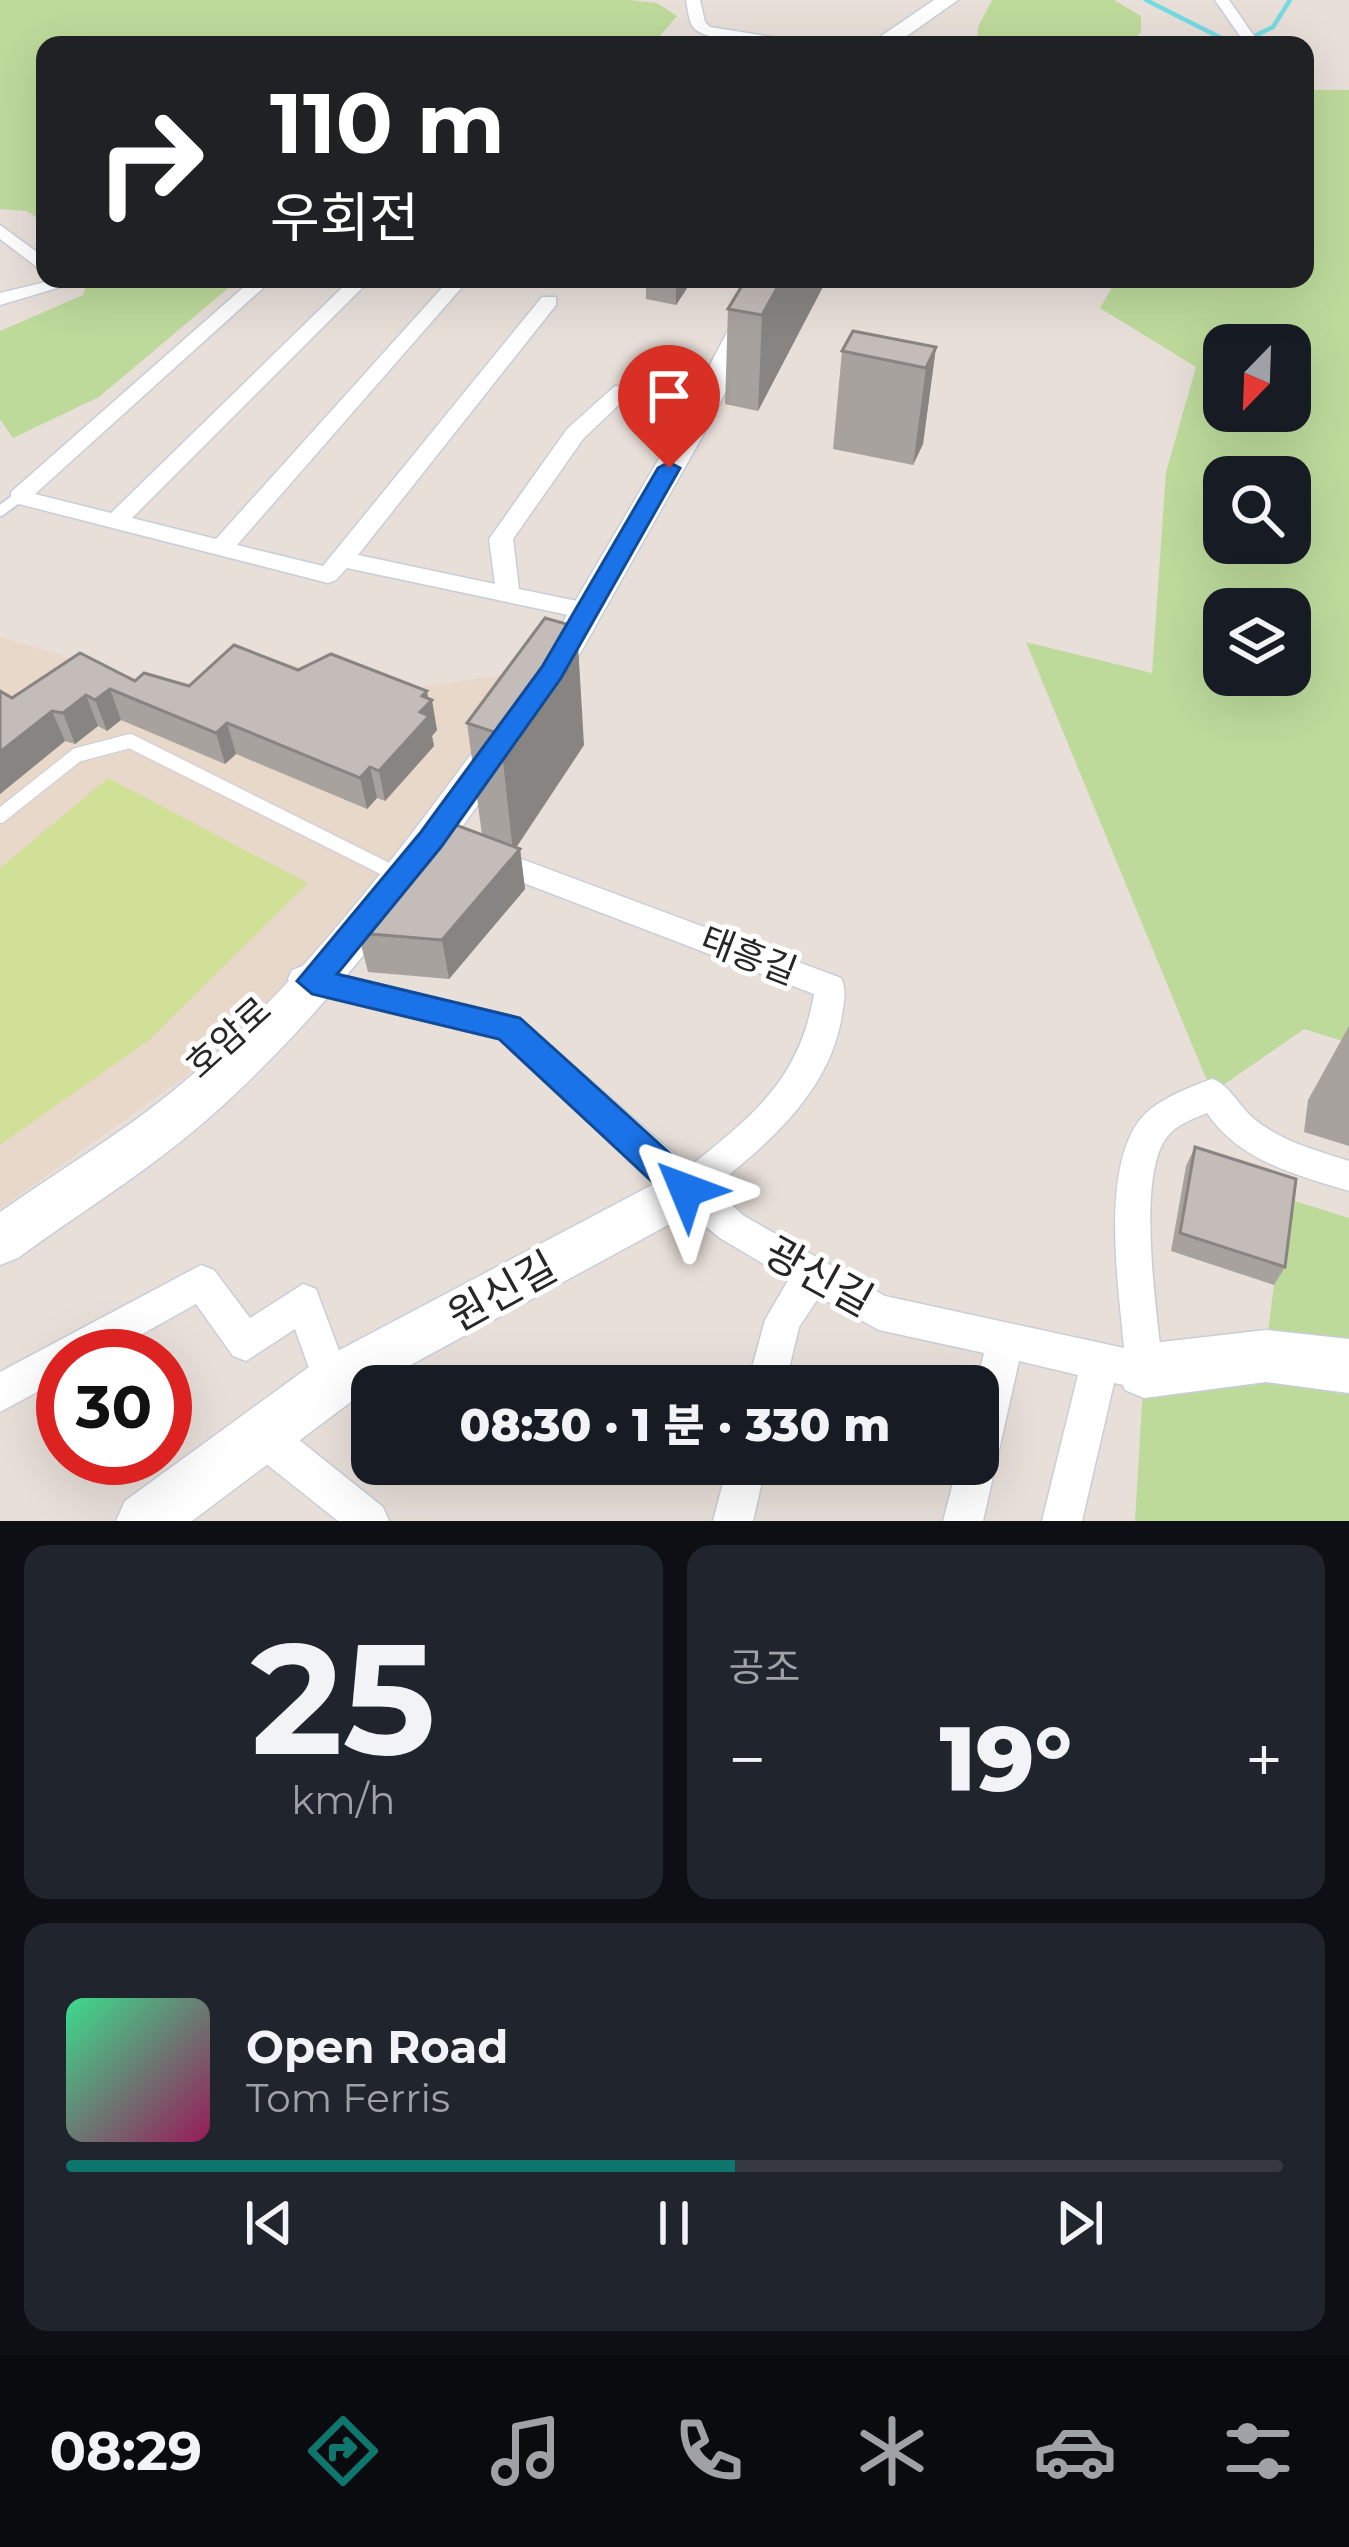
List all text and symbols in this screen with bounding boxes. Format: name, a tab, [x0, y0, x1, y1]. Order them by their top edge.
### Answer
text: 110 m	[270, 72, 505, 174]
icon: right	[72, 84, 228, 240]
text: 우회전	[270, 185, 419, 251]
north arrow	[1203, 324, 1311, 432]
map controls	[1203, 324, 1311, 696]
pin	[618, 345, 720, 468]
icon: arrive	[636, 363, 702, 429]
button: search	[1203, 456, 1311, 564]
button: layers	[1203, 588, 1311, 696]
street label: 태흥길	[695, 917, 803, 993]
street label: 호암로	[176, 987, 280, 1087]
position arrow	[623, 1127, 749, 1253]
street label: 광신길	[756, 1225, 882, 1327]
street label: 원신길	[439, 1240, 565, 1342]
speed limit sign: 30	[36, 1329, 192, 1485]
text: 08:30 · 1 분 · 330 m	[460, 1397, 890, 1452]
text: 25	[251, 1603, 436, 1793]
text: 공조	[729, 1643, 800, 1691]
text: 19°	[940, 1704, 1072, 1814]
text: −	[729, 1719, 766, 1800]
text: +	[1245, 1719, 1283, 1800]
text: km/h	[291, 1776, 395, 1824]
text: Open Road	[246, 2019, 508, 2074]
text: Tom Ferris	[246, 2074, 450, 2122]
icon: previous	[236, 2190, 302, 2256]
icon: pause	[641, 2190, 707, 2256]
icon: next	[1047, 2190, 1113, 2256]
icon: directions	[301, 2409, 385, 2493]
icon: music	[484, 2409, 568, 2493]
icon: phone	[667, 2409, 751, 2493]
icon: climate	[850, 2409, 934, 2493]
icon: car	[1033, 2409, 1117, 2493]
icon: filters	[1216, 2409, 1300, 2493]
text: 08:29	[49, 2418, 202, 2484]

